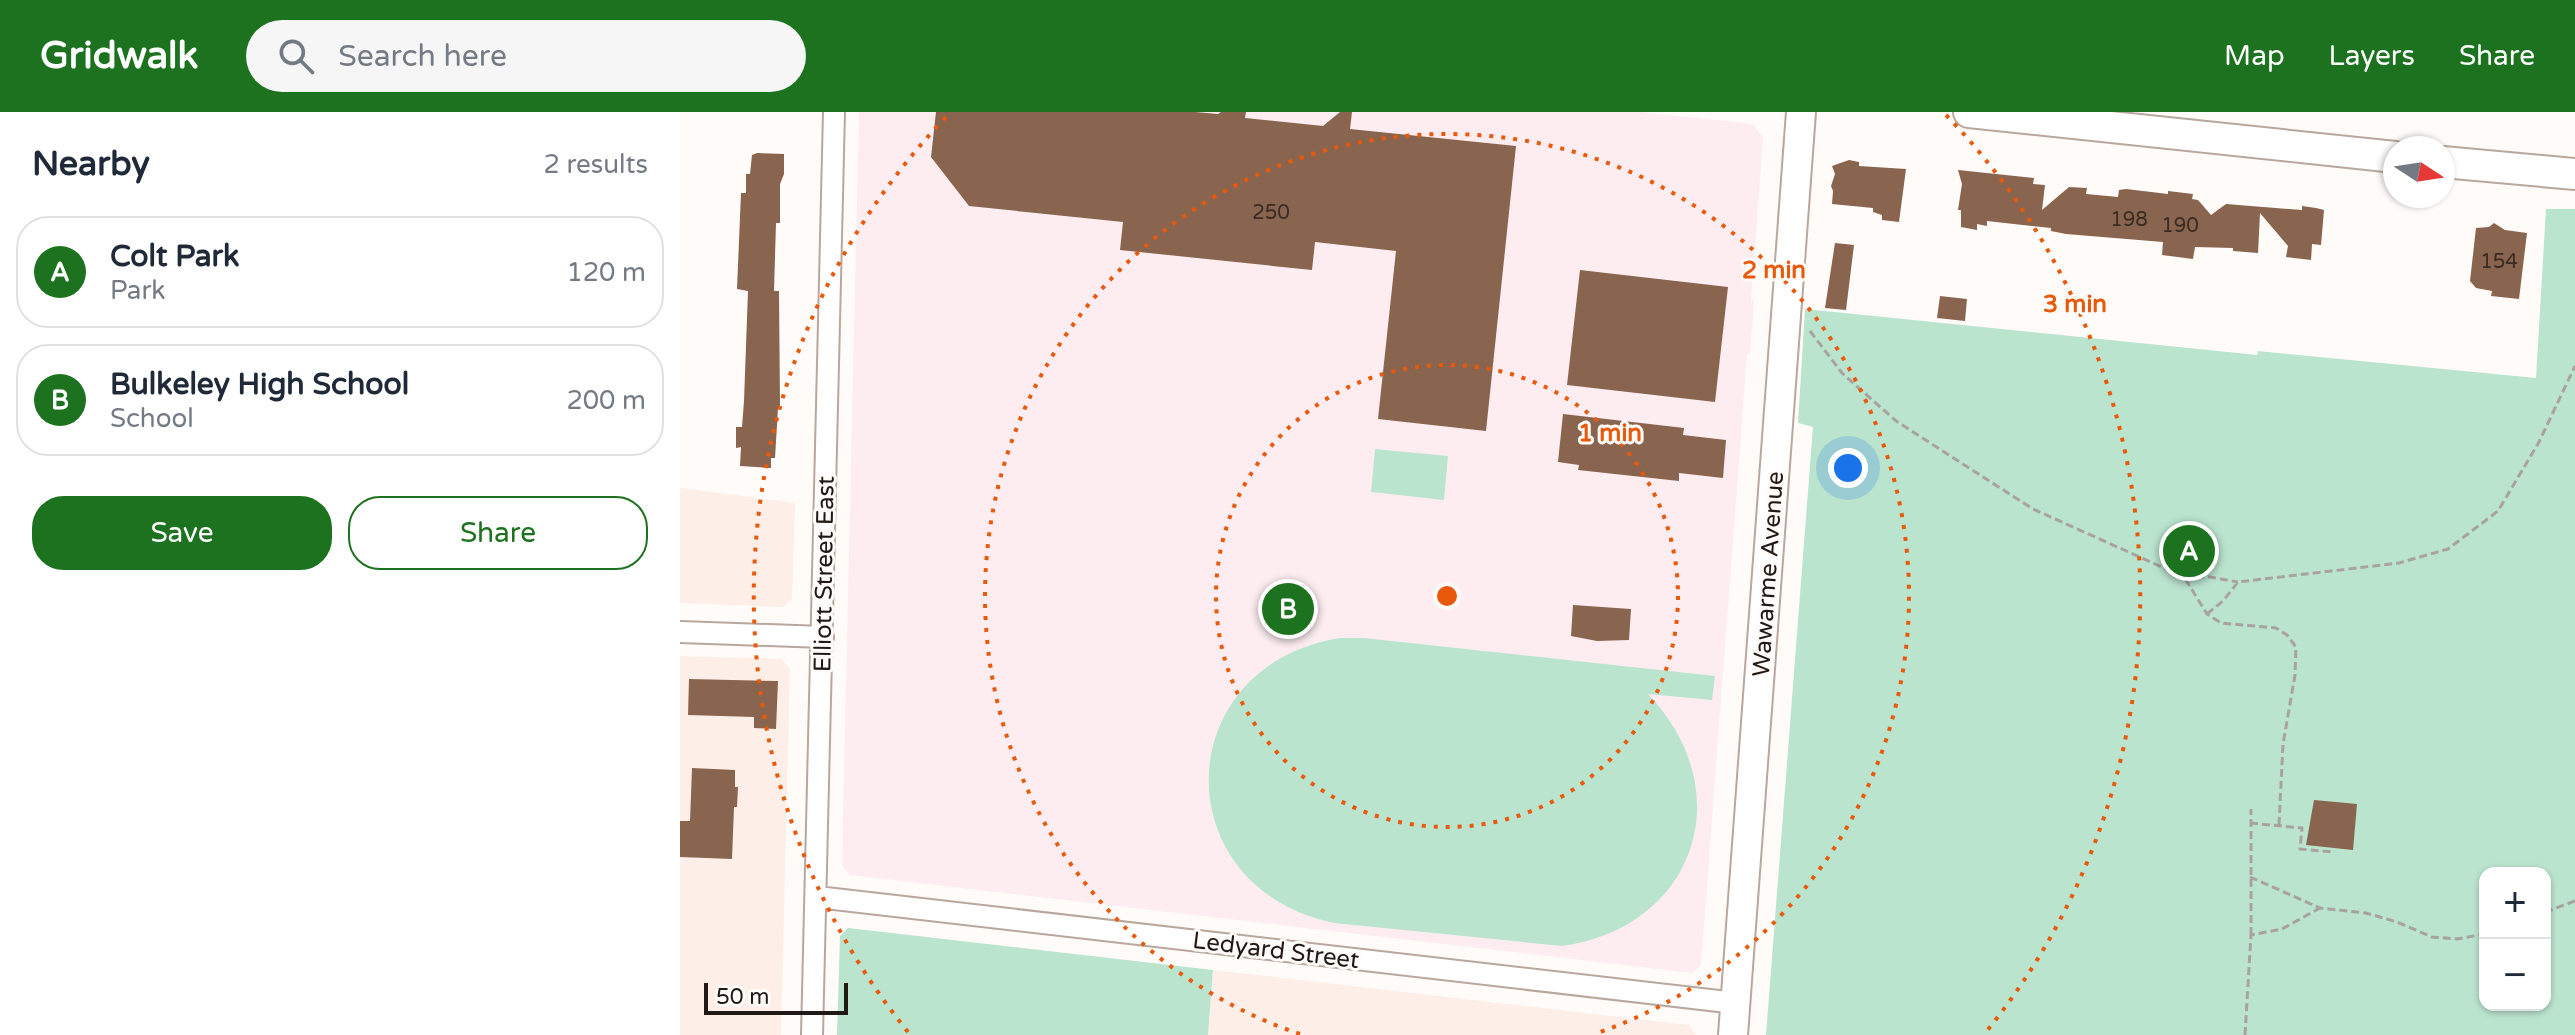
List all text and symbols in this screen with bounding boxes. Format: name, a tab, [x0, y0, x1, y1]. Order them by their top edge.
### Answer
search box	[246, 20, 806, 92]
text: Gridwalk	[40, 33, 198, 79]
icon: search	[274, 34, 318, 78]
text: Search here	[338, 38, 507, 75]
text: Map	[2224, 39, 2285, 73]
text: Layers	[2329, 39, 2415, 73]
text: Share	[2459, 39, 2535, 73]
north arrow	[2383, 136, 2455, 208]
text: Nearby	[32, 144, 150, 185]
text: 2 results	[543, 149, 648, 180]
house number: 250	[1252, 201, 1290, 225]
house number: 198	[2110, 208, 2148, 232]
house number: 190	[2161, 214, 2199, 238]
text: Colt Park	[110, 238, 239, 275]
house number: 154	[2480, 250, 2518, 274]
text: 2 min	[1742, 256, 1806, 285]
text: A	[50, 257, 70, 288]
text: 120 m	[566, 257, 646, 288]
text: Park	[110, 275, 166, 306]
text: 3 min	[2043, 290, 2107, 319]
text: Bulkeley High School	[110, 366, 409, 403]
text: B	[51, 385, 69, 416]
text: 200 m	[566, 385, 646, 416]
text: School	[110, 403, 194, 434]
text: 1 min	[1578, 419, 1642, 448]
your location	[1828, 448, 1868, 488]
street label: Wawarme Avenue	[1747, 470, 1790, 678]
street label: Elliott Street East	[808, 476, 841, 672]
button: Save	[32, 496, 332, 570]
button: Share	[348, 496, 648, 570]
pin: A	[2163, 521, 2215, 581]
pin: B	[1262, 579, 1314, 639]
centre of rings	[1433, 582, 1461, 610]
map controls	[2479, 867, 2551, 1011]
button: +	[2479, 867, 2551, 939]
street label: Ledyard Street	[1191, 926, 1361, 975]
button: −	[2479, 939, 2551, 1011]
scale bar	[704, 979, 848, 1015]
text: 50 m	[716, 984, 770, 1010]

